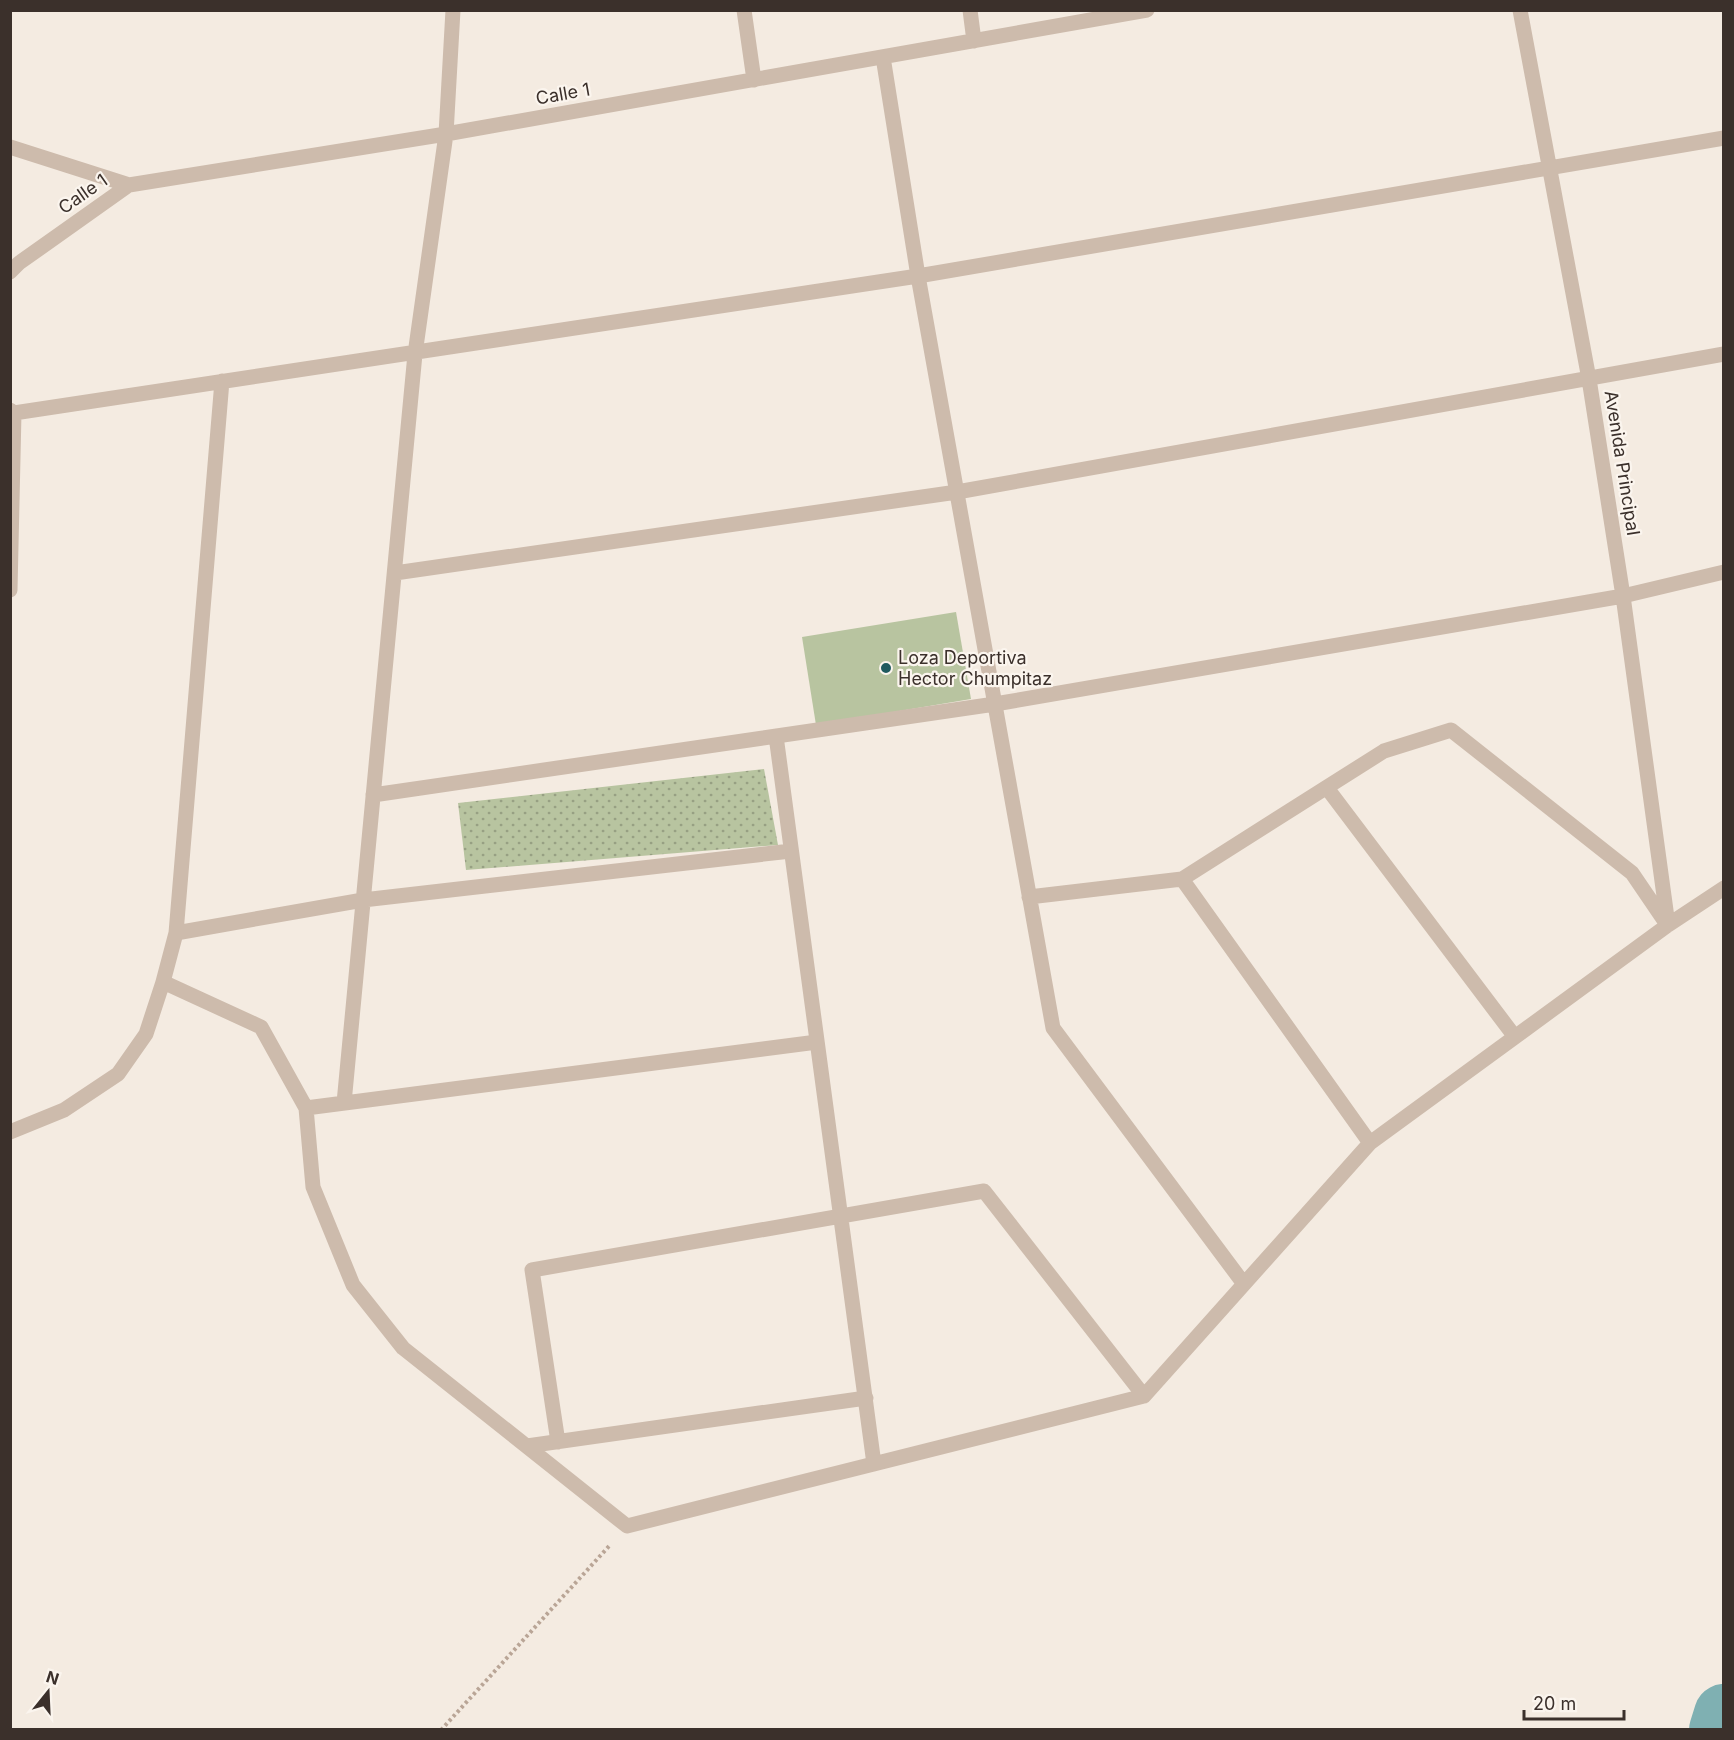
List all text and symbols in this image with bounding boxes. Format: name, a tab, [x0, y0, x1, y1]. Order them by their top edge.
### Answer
street label: Calle 1	[534, 78, 592, 109]
street label: Calle 1	[54, 169, 111, 218]
street label: Avenida Principal	[1601, 389, 1644, 537]
place label: Loza Deportiva Hector Chumpitaz	[898, 647, 1052, 689]
marker: Loza Deportiva Hector Chumpitaz	[879, 661, 893, 675]
north arrow	[18, 1662, 78, 1722]
text: N	[44, 1666, 62, 1689]
scale bar	[1524, 1683, 1624, 1721]
text: 20 m	[1533, 1693, 1576, 1714]

